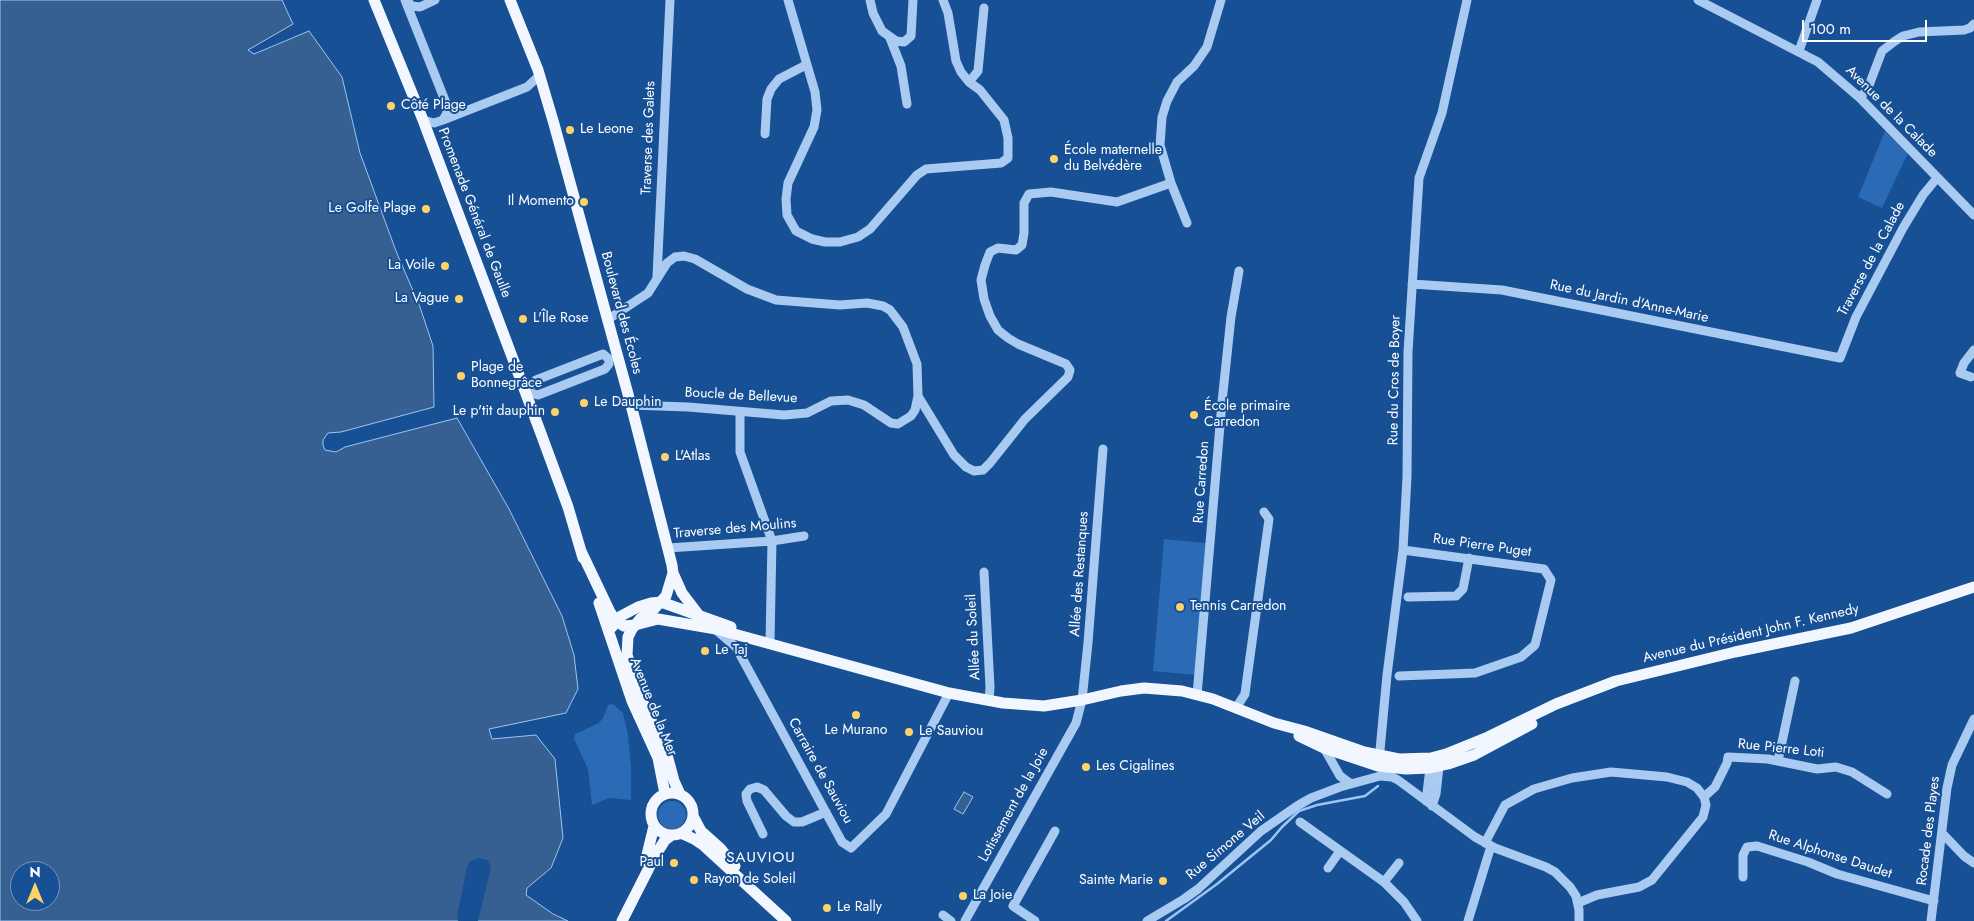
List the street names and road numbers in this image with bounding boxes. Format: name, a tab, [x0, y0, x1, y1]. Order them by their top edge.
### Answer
street label: Avenue de la Calade	[1842, 63, 1940, 161]
street label: Traverse des Galets	[639, 81, 659, 195]
street label: Promenade Général de Gaulle	[434, 126, 514, 300]
street label: Traverse de la Calade	[1835, 199, 1909, 319]
street label: Boulevard des Écoles	[597, 250, 645, 376]
street label: Rue du Jardin d'Anne-Marie	[1548, 277, 1710, 327]
street label: Rue du Cros de Boyer	[1385, 315, 1405, 445]
street label: Boucle de Bellevue	[684, 385, 798, 407]
street label: Rue Carredon	[1191, 440, 1213, 524]
street label: Allée des Restanques	[1067, 511, 1093, 637]
street label: Traverse des Moulins	[673, 515, 797, 543]
street label: Rue Pierre Puget	[1432, 531, 1532, 561]
street label: Allée du Soleil	[963, 593, 985, 681]
street label: Avenue du Président John F. Kennedy	[1641, 601, 1861, 667]
street label: Avenue de la Mer	[626, 655, 680, 759]
street label: Carraire de Sauviou	[784, 715, 856, 827]
street label: Rue Pierre Loti	[1737, 736, 1825, 762]
street label: Lotissement de la Joie	[976, 745, 1052, 865]
street label: Rocade des Playes	[1914, 776, 1944, 886]
street label: Rue Simone Veil	[1183, 808, 1269, 884]
street label: Rue Alphonse Daudet	[1766, 827, 1894, 883]

